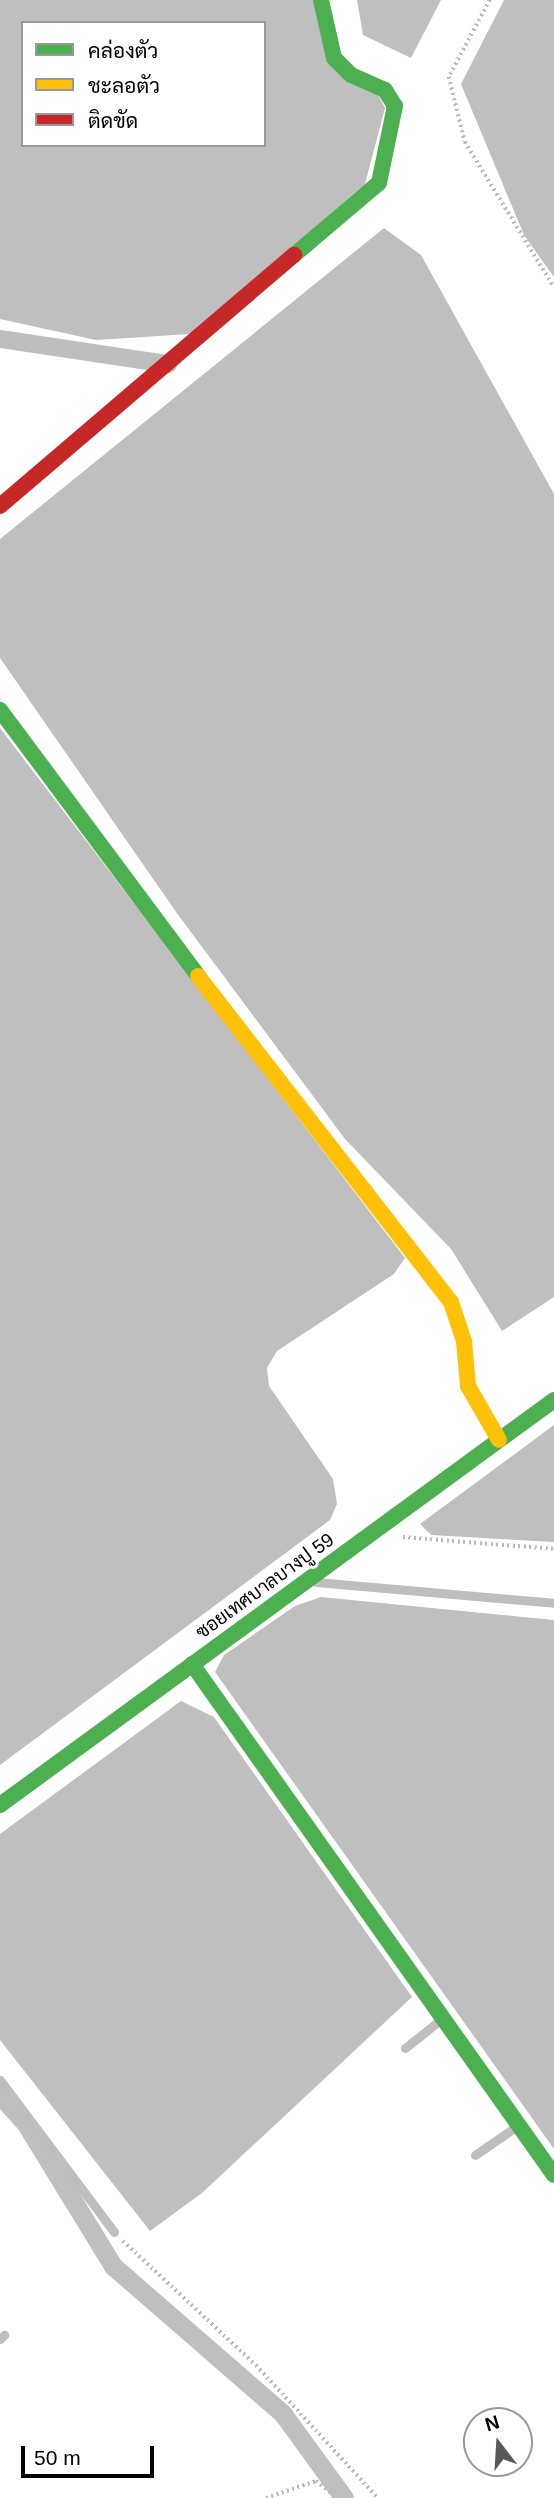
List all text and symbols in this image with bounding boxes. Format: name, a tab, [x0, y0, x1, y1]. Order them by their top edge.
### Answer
legend	[21, 21, 266, 147]
text: คล่องตัว	[88, 39, 158, 62]
text: ชะลอตัว	[88, 74, 160, 97]
text: ติดขัด	[88, 109, 138, 132]
street label: ซอยเทศบาลบางปู 59	[192, 1528, 338, 1644]
north arrow	[463, 2407, 533, 2477]
text: N	[483, 2411, 502, 2435]
scale bar	[24, 2432, 158, 2476]
text: 50 m	[34, 2446, 81, 2469]

